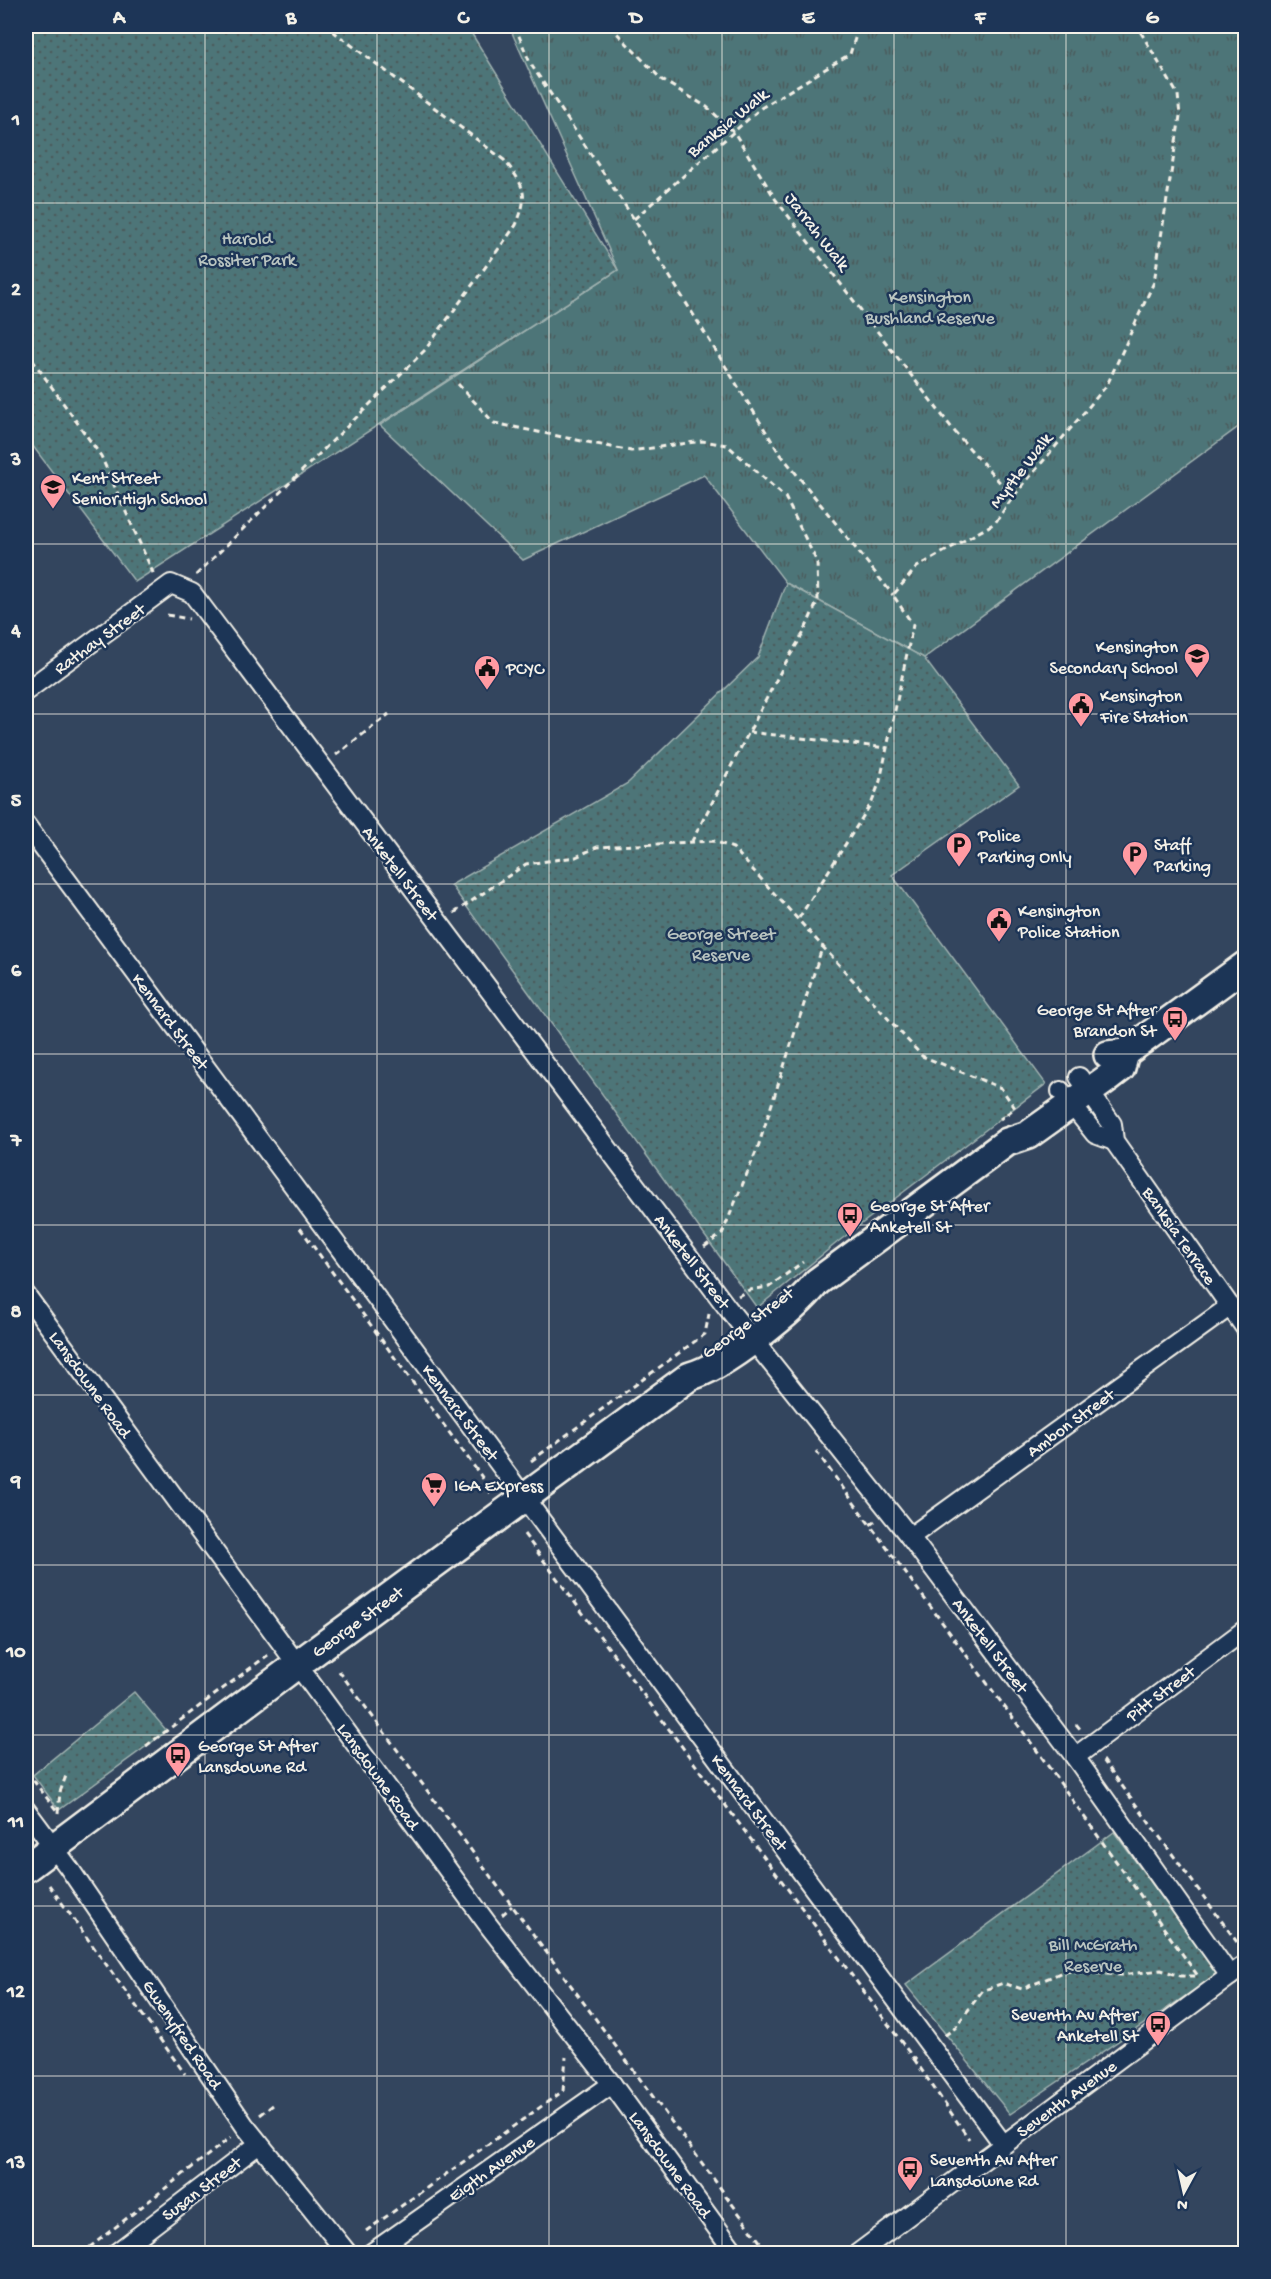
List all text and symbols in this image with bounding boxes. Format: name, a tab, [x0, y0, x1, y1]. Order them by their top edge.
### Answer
text: A	[112, 8, 127, 31]
text: B	[285, 8, 297, 31]
text: C	[457, 8, 471, 31]
text: D	[627, 8, 643, 31]
text: E	[802, 8, 816, 31]
text: F	[974, 8, 987, 31]
text: G	[1146, 8, 1160, 31]
street label: Banksia Walk	[683, 84, 775, 164]
text: 1	[11, 110, 20, 133]
street label: Jarrah Walk	[779, 189, 854, 277]
park label: Harold Rossiter Park	[198, 230, 298, 272]
text: 2	[11, 280, 21, 303]
park label: Kensington Bushland Reserve	[864, 288, 995, 330]
street label: Myrtle Walk	[986, 428, 1059, 513]
text: 3	[10, 450, 21, 473]
place label: Kent Street Senior High School	[72, 469, 207, 511]
school or university icon: Kent Street Senior High School	[38, 472, 68, 510]
street label: Rathay Street	[51, 599, 151, 680]
text: 4	[10, 621, 21, 644]
place label: Kensington Secondary School	[1050, 638, 1178, 680]
school or university icon: Kensington Secondary School	[1182, 641, 1212, 679]
public building icon: PCYC	[472, 653, 502, 691]
place label: PCYC	[505, 660, 545, 681]
place label: Kensington Fire Station	[1099, 687, 1188, 729]
public building icon: Kensington Fire Station	[1066, 690, 1096, 728]
text: 5	[11, 791, 22, 814]
street label: Anketell Street	[357, 823, 442, 927]
place label: Police Parking Only	[977, 827, 1072, 869]
parking icon: Police Parking Only	[944, 830, 974, 868]
place label: Staff Parking	[1153, 836, 1211, 878]
parking icon: Staff Parking	[1120, 839, 1150, 877]
place label: Kensington Police Station	[1017, 902, 1120, 944]
public building icon: Kensington Police Station	[984, 905, 1014, 943]
park label: George Street Reserve	[667, 925, 777, 967]
text: 6	[11, 961, 22, 984]
street label: Kennard Street	[126, 970, 213, 1076]
place label: George St After Brandon St	[1037, 1001, 1158, 1043]
bus stop icon: George St After Brandon St	[1160, 1004, 1190, 1042]
text: 7	[10, 1131, 23, 1154]
street label: Banksia Terrace	[1136, 1183, 1220, 1290]
place label: George St After Anketell St	[870, 1197, 991, 1239]
bus stop icon: George St After Anketell St	[835, 1200, 865, 1238]
street label: Anketell Street	[649, 1211, 734, 1315]
street label: George Street	[699, 1283, 800, 1364]
text: 8	[11, 1302, 22, 1325]
street label: Lansdowne Road	[43, 1328, 136, 1444]
street label: Kennard Street	[416, 1361, 503, 1467]
street label: Ambon Street	[1024, 1384, 1121, 1463]
supermarket icon: IGA Express	[419, 1470, 449, 1508]
text: 9	[10, 1472, 21, 1495]
place label: IGA Express	[454, 1477, 544, 1498]
street label: George Street	[309, 1582, 410, 1663]
street label: Anketell Street	[947, 1595, 1032, 1699]
text: 10	[5, 1642, 26, 1665]
street label: Pitt Street	[1122, 1661, 1201, 1728]
street label: Lansdowne Road	[331, 1720, 424, 1836]
place label: George St After Lansdowne Rd	[198, 1737, 319, 1779]
bus stop icon: George St After Lansdowne Rd	[163, 1740, 193, 1778]
street label: Kennard Street	[705, 1751, 792, 1857]
text: 11	[7, 1812, 24, 1835]
park label: Bill McGrath Reserve	[1048, 1936, 1138, 1978]
street label: Gwenyfred Road	[137, 1977, 226, 2095]
text: 12	[6, 1982, 25, 2005]
place label: Seventh Av After Anketell St	[1011, 2006, 1140, 2048]
bus stop icon: Seventh Av After Anketell St	[1143, 2009, 1173, 2047]
street label: Seventh Avenue	[1013, 2056, 1122, 2143]
street label: Lansdowne Road	[623, 2108, 716, 2224]
street label: Eigth Avenue	[445, 2132, 540, 2208]
place label: Seventh Av After Lansdowne Rd	[930, 2151, 1058, 2193]
street label: Susan Street	[159, 2152, 248, 2227]
text: 13	[6, 2153, 25, 2176]
bus stop icon: Seventh Av After Lansdowne Rd	[895, 2154, 925, 2192]
north arrow	[1154, 2162, 1214, 2222]
text: N	[1175, 2193, 1189, 2214]

